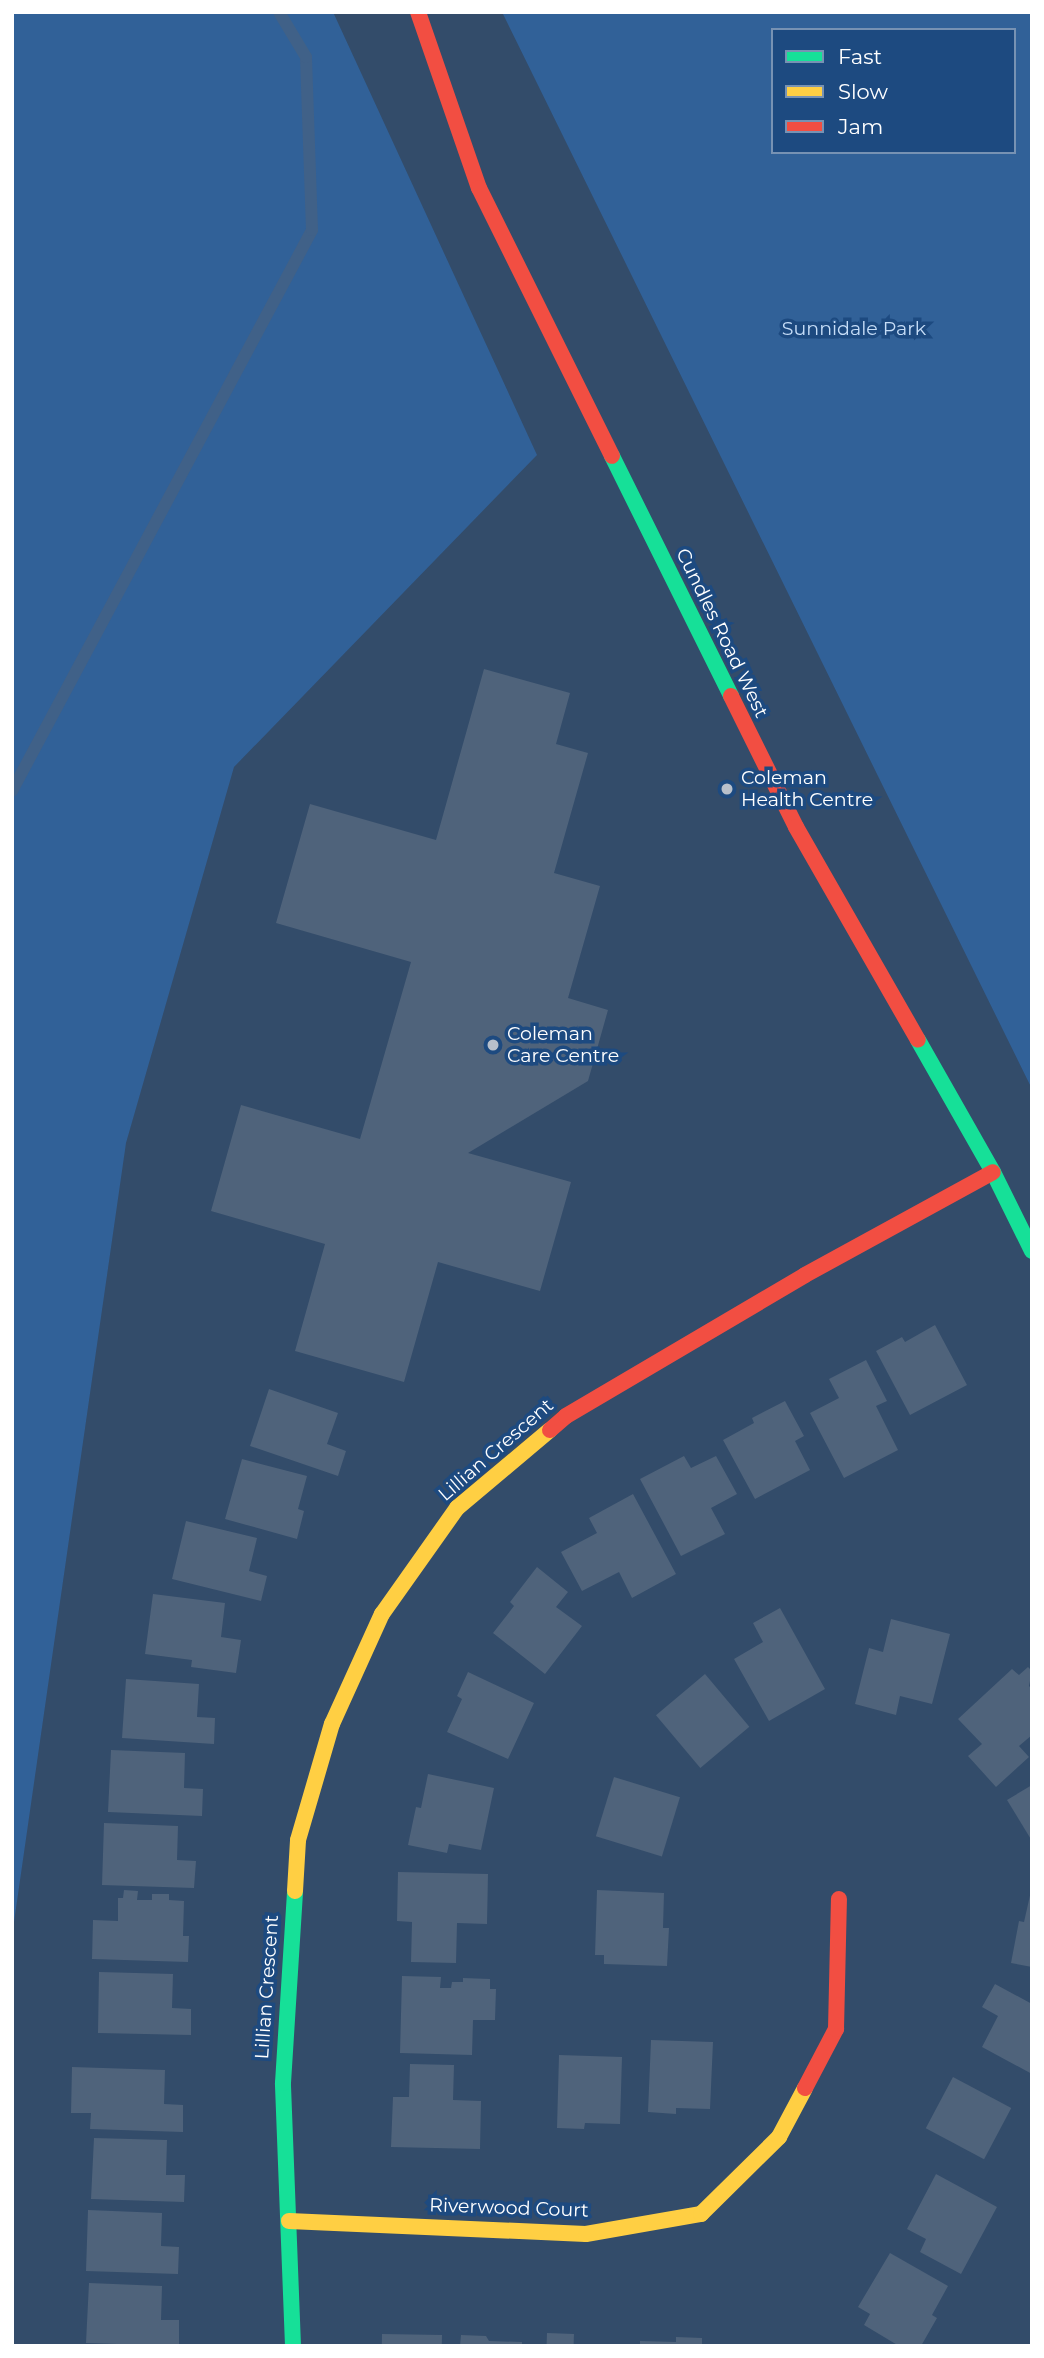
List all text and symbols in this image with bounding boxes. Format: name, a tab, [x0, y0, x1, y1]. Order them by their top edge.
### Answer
legend	[771, 28, 1016, 154]
text: Fast	[838, 44, 882, 69]
text: Slow	[838, 79, 888, 104]
text: Jam	[838, 114, 883, 139]
park label: Sunnidale Park	[782, 318, 926, 340]
street label: Cundles Road West	[671, 545, 773, 721]
place label: Coleman Health Centre	[741, 767, 873, 811]
marker: Coleman Health Centre	[719, 781, 735, 797]
place label: Coleman Care Centre	[507, 1023, 619, 1067]
marker: Coleman Care Centre	[485, 1037, 501, 1053]
street label: Lillian Crescent	[434, 1394, 558, 1506]
street label: Lillian Crescent	[251, 1914, 283, 2060]
street label: Riverwood Court	[429, 2194, 589, 2222]

